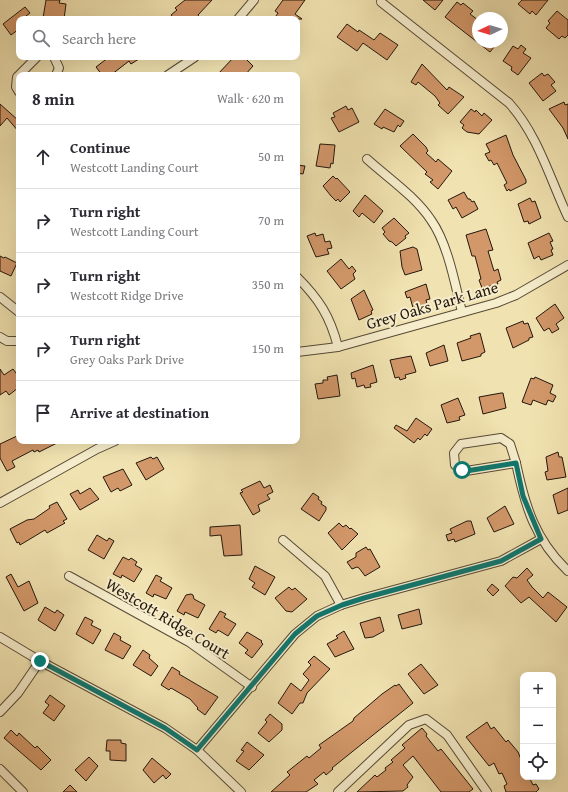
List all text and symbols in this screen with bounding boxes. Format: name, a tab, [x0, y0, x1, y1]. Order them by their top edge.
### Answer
north arrow	[472, 12, 508, 48]
search box	[16, 16, 300, 60]
icon: search	[30, 27, 52, 49]
text: Search here	[62, 28, 136, 49]
text: 8 min	[32, 86, 74, 111]
text: Walk · 620 m	[217, 89, 284, 108]
text: Continue	[70, 137, 131, 158]
icon: ahead	[32, 146, 54, 168]
text: 50 m	[258, 147, 284, 166]
text: Westcott Landing Court	[70, 158, 199, 177]
text: Turn right	[70, 201, 141, 222]
icon: right	[32, 210, 54, 232]
text: 70 m	[258, 211, 284, 230]
text: Westcott Landing Court	[70, 222, 199, 241]
text: Turn right	[70, 265, 141, 286]
icon: right	[32, 274, 54, 296]
text: 350 m	[252, 275, 284, 294]
street label: Grey Oaks Park Lane	[363, 275, 501, 335]
text: Westcott Ridge Drive	[70, 286, 184, 305]
text: Turn right	[70, 329, 141, 350]
icon: right	[32, 338, 54, 360]
text: 150 m	[252, 339, 284, 358]
text: Grey Oaks Park Drive	[70, 350, 184, 369]
icon: arrive	[32, 402, 54, 424]
text: Arrive at destination	[70, 402, 209, 423]
route start	[453, 461, 471, 479]
street label: Westcott Ridge Court	[101, 571, 235, 665]
route end	[31, 652, 49, 670]
map controls	[520, 672, 556, 780]
button: +	[520, 672, 556, 708]
button: −	[520, 708, 556, 744]
button: locate	[520, 744, 556, 780]

